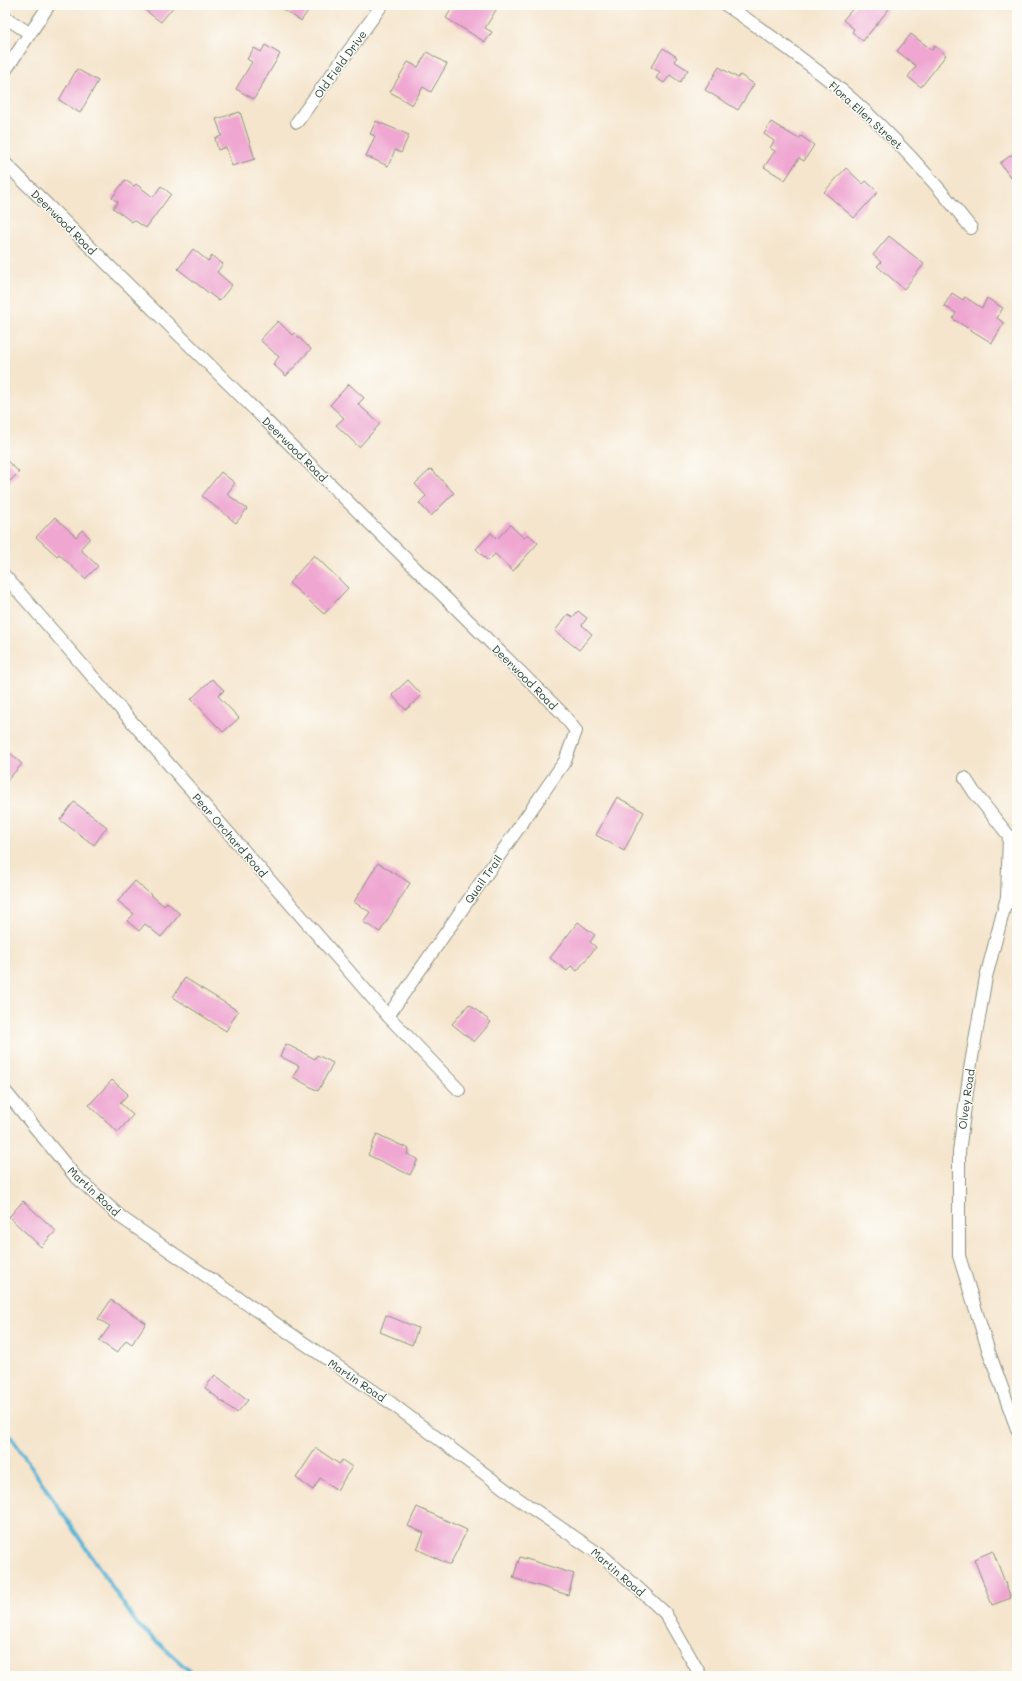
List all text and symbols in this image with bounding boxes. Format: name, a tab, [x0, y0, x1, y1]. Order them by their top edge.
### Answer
street label: Old Field Drive	[310, 27, 370, 101]
street label: Flora Ellen Street	[826, 78, 906, 152]
street label: Deerwood Road	[28, 186, 100, 258]
street label: Deerwood Road	[259, 413, 331, 485]
street label: Deerwood Road	[489, 641, 561, 713]
street label: Pear Orchard Road	[189, 790, 271, 880]
street label: Quail Trail	[461, 852, 505, 906]
street label: Olvey Road	[954, 1068, 978, 1130]
street label: Martin Road	[65, 1163, 123, 1219]
street label: Martin Road	[325, 1355, 389, 1405]
street label: Martin Road	[588, 1545, 648, 1599]

